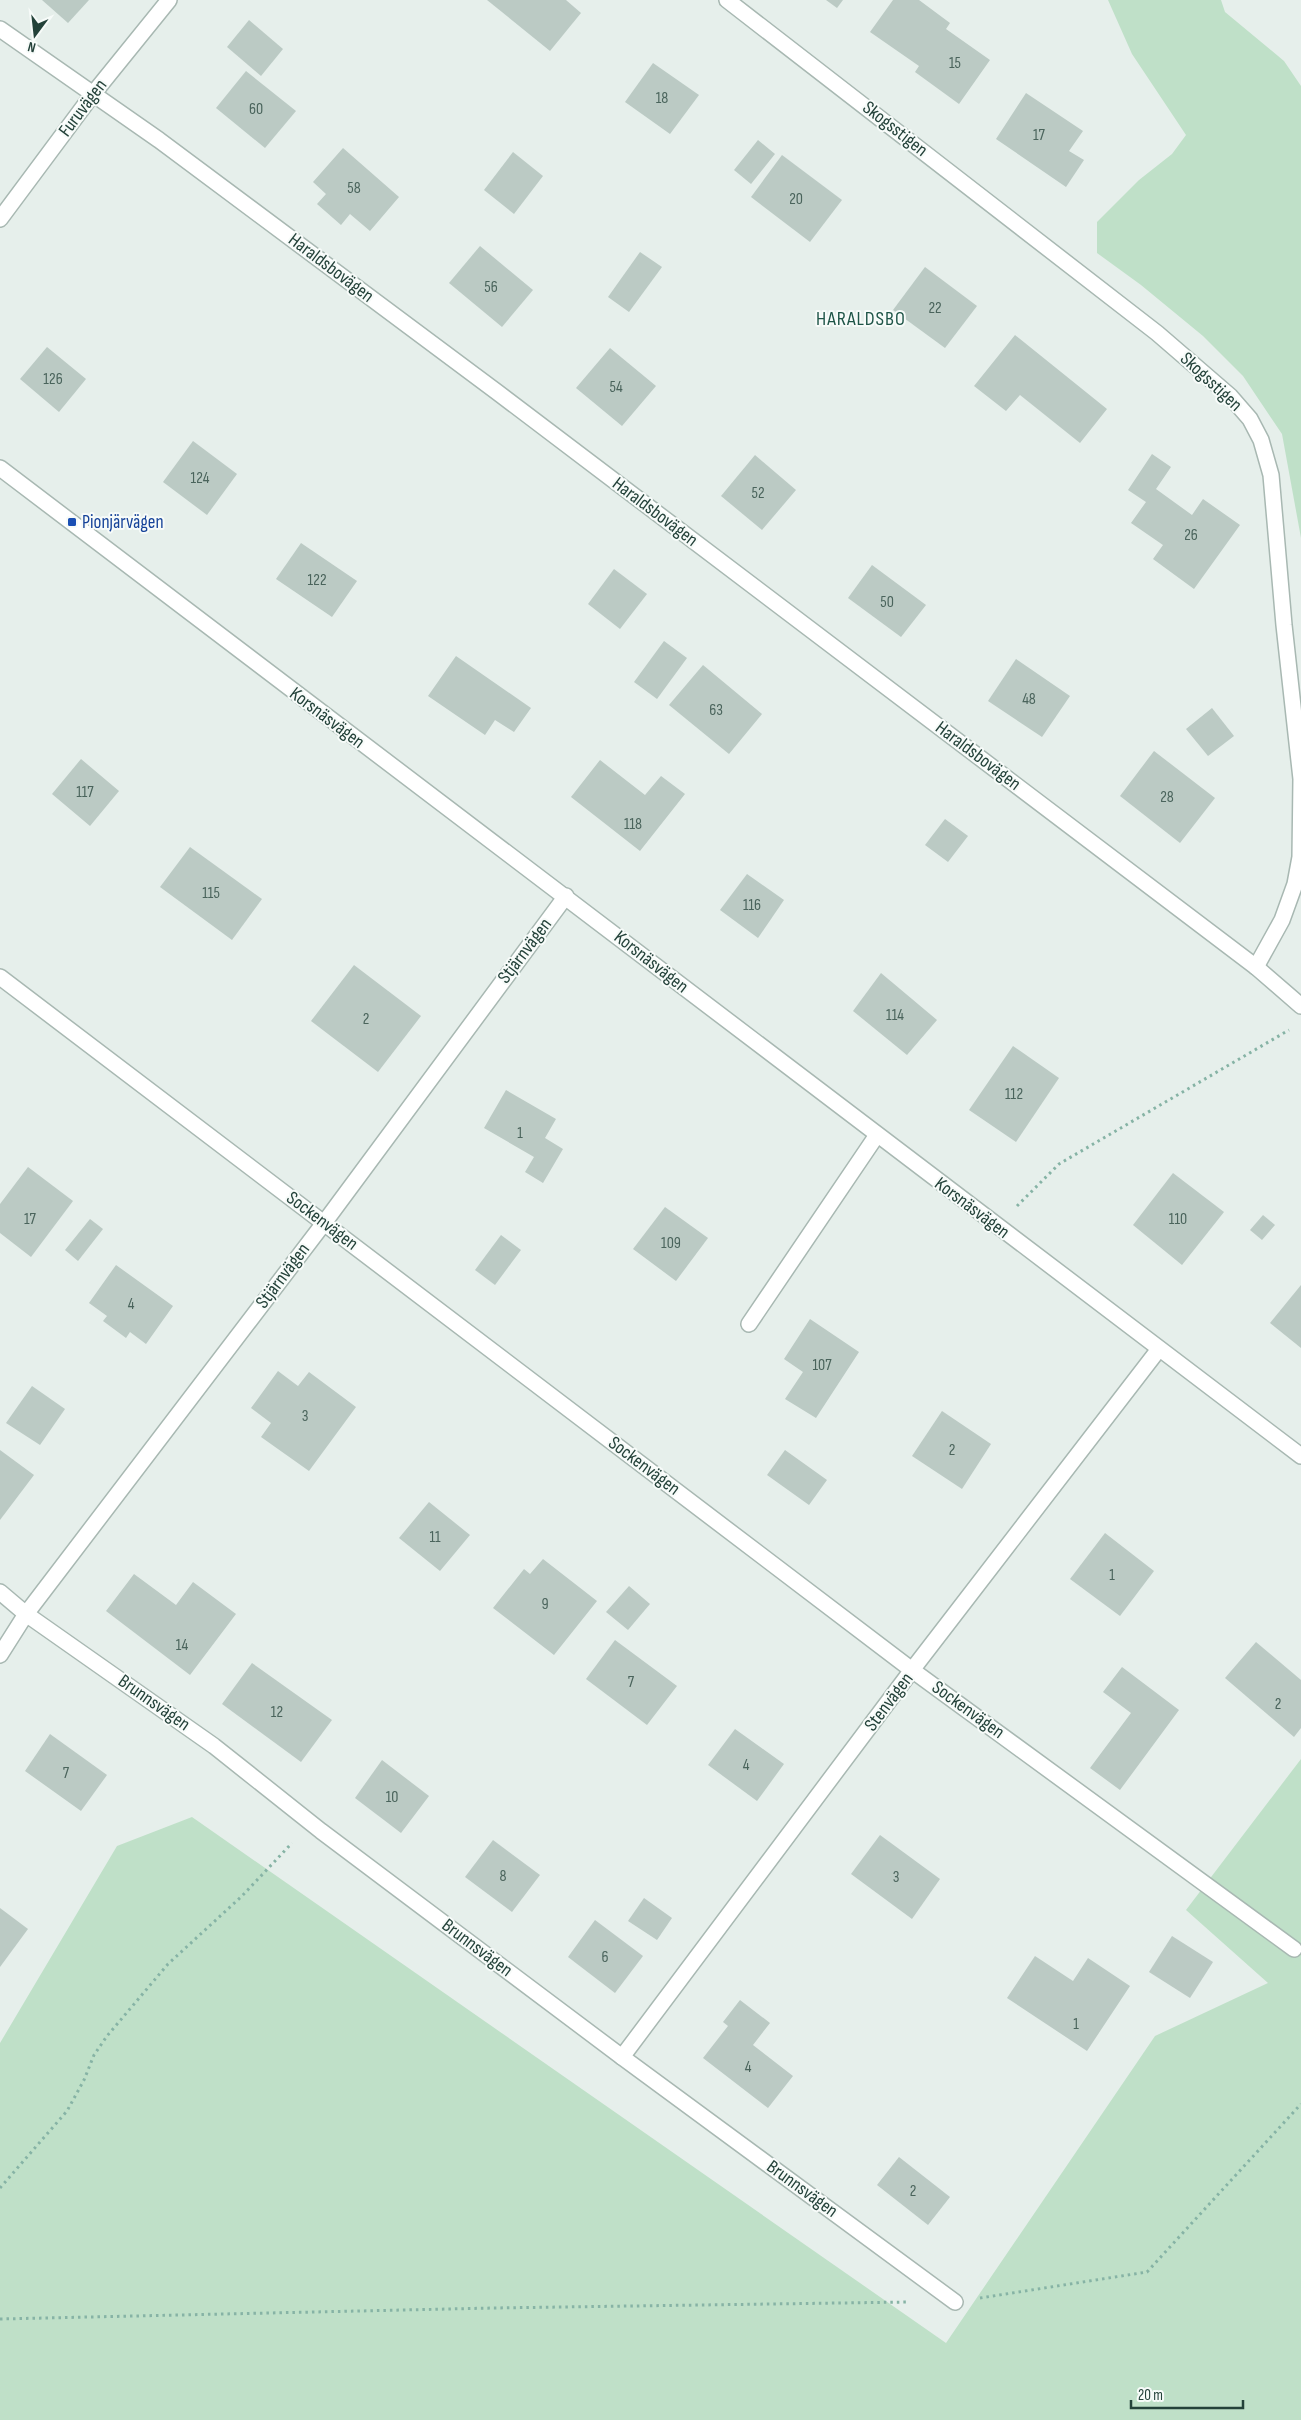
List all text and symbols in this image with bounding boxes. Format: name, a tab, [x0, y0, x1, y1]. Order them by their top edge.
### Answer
north arrow	[10, 10, 60, 60]
text: N	[26, 38, 38, 56]
house number: 15	[949, 54, 961, 73]
street label: Furuvägen	[54, 75, 112, 141]
house number: 18	[656, 89, 668, 108]
street label: Skogsstigen	[858, 96, 932, 162]
house number: 60	[249, 100, 263, 119]
house number: 17	[1033, 126, 1046, 145]
house number: 58	[347, 179, 361, 198]
house number: 20	[789, 190, 803, 209]
street label: Haraldsbovägen	[284, 228, 378, 308]
house number: 56	[484, 278, 498, 297]
house number: 22	[928, 299, 942, 318]
district label: HARALDSBO	[816, 307, 906, 331]
street label: Skogsstigen	[1175, 347, 1247, 417]
house number: 126	[43, 370, 63, 389]
house number: 54	[609, 378, 623, 397]
house number: 124	[191, 469, 210, 488]
street label: Haraldsbovägen	[608, 472, 702, 552]
house number: 52	[751, 484, 765, 503]
place label: Pionjärvägen	[82, 511, 164, 534]
marker: Pionjärvägen	[66, 516, 78, 528]
house number: 26	[1184, 526, 1198, 545]
house number: 122	[308, 571, 326, 590]
house number: 50	[880, 593, 894, 612]
street label: Korsnäsvägen	[285, 682, 369, 754]
house number: 48	[1022, 690, 1036, 709]
house number: 63	[709, 701, 723, 720]
street label: Haraldsbovägen	[931, 716, 1025, 796]
house number: 117	[76, 783, 94, 802]
house number: 28	[1160, 788, 1174, 807]
house number: 118	[624, 815, 642, 834]
house number: 115	[202, 884, 220, 903]
house number: 116	[743, 896, 761, 915]
street label: Stjärnvägen	[493, 914, 557, 988]
street label: Korsnäsvägen	[609, 926, 693, 998]
house number: 114	[886, 1006, 904, 1025]
house number: 2	[363, 1010, 369, 1029]
house number: 112	[1005, 1085, 1023, 1104]
house number: 1	[517, 1124, 523, 1143]
street label: Korsnäsvägen	[930, 1172, 1014, 1244]
street label: Sockenvägen	[282, 1187, 362, 1255]
house number: 17	[24, 1210, 37, 1229]
house number: 110	[1169, 1210, 1187, 1229]
house number: 109	[661, 1234, 681, 1253]
street label: Stjärnvägen	[251, 1239, 315, 1313]
house number: 4	[128, 1295, 135, 1314]
house number: 107	[812, 1356, 832, 1375]
house number: 3	[302, 1407, 308, 1426]
street label: Sockenvägen	[604, 1432, 684, 1500]
house number: 2	[949, 1441, 955, 1460]
house number: 11	[429, 1528, 441, 1547]
house number: 1	[1109, 1566, 1115, 1585]
house number: 9	[541, 1595, 549, 1614]
house number: 14	[176, 1636, 188, 1655]
street label: Stenvägen	[860, 1668, 918, 1736]
street label: Brunnsvägen	[114, 1670, 194, 1736]
house number: 7	[628, 1673, 635, 1692]
street label: Sockenvägen	[927, 1676, 1009, 1744]
house number: 2	[1275, 1695, 1281, 1714]
house number: 12	[271, 1703, 283, 1722]
house number: 4	[743, 1756, 750, 1775]
house number: 7	[63, 1764, 70, 1783]
house number: 10	[386, 1788, 398, 1807]
house number: 8	[499, 1867, 507, 1886]
house number: 3	[893, 1868, 899, 1887]
street label: Brunnsvägen	[437, 1914, 517, 1982]
house number: 6	[601, 1948, 609, 1967]
house number: 1	[1073, 2015, 1079, 2034]
house number: 4	[745, 2058, 752, 2077]
street label: Brunnsvägen	[762, 2155, 842, 2223]
house number: 2	[910, 2182, 916, 2201]
scale bar	[1131, 2378, 1244, 2410]
text: 20 m	[1138, 2386, 1163, 2405]

